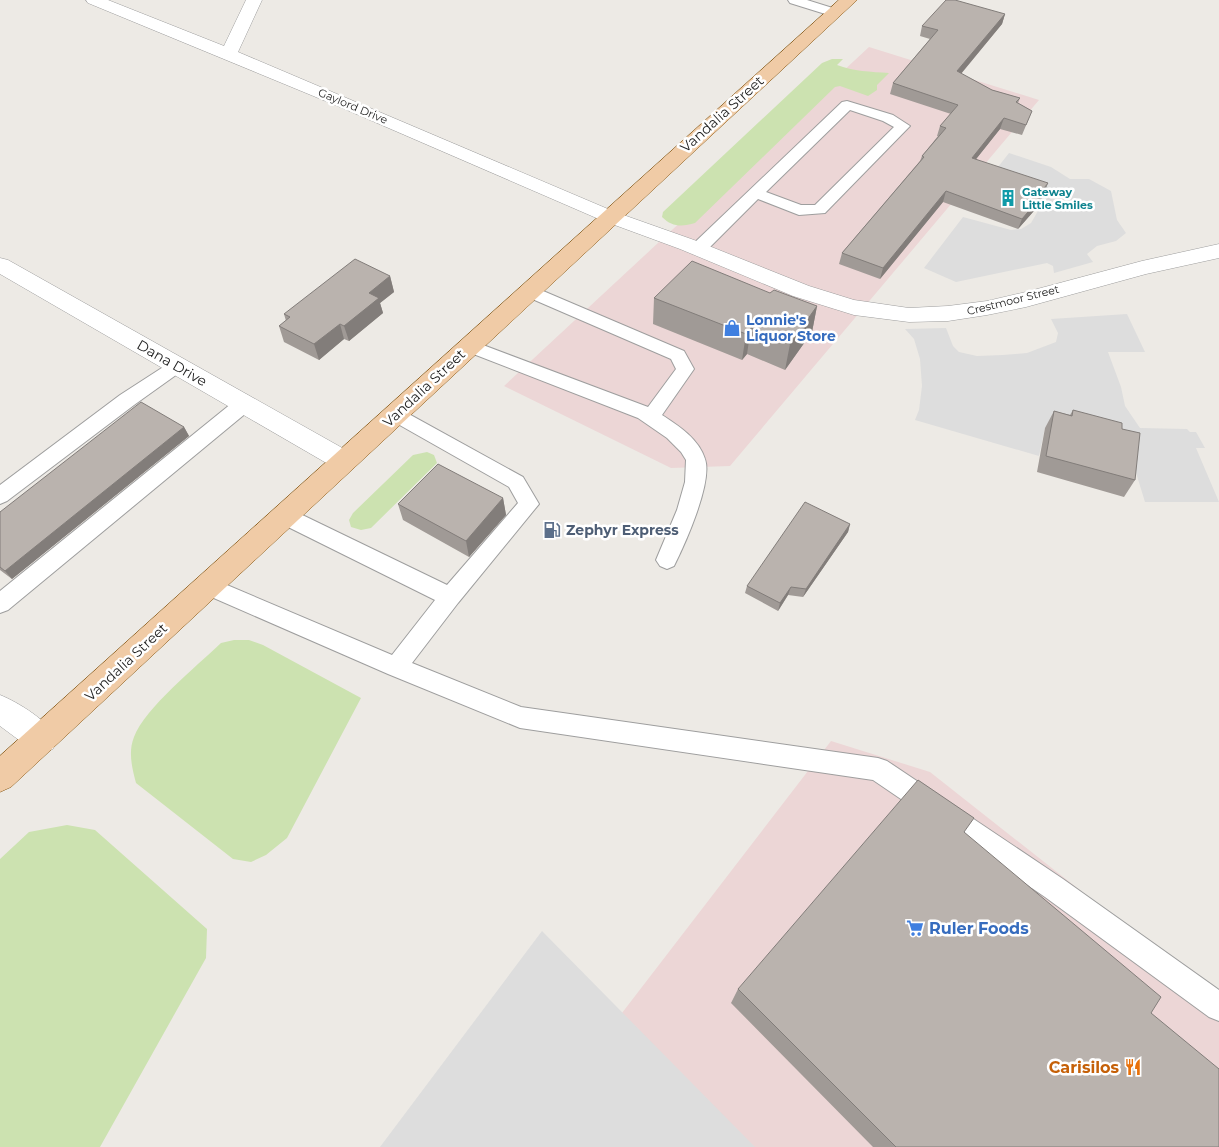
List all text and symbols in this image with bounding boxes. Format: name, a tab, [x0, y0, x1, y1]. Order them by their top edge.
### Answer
street label: Vandalia Street	[676, 72, 768, 156]
street label: Gaylord Drive	[316, 85, 390, 127]
place label: Gateway Little Smiles	[1022, 185, 1093, 212]
building icon: Gateway Little Smiles	[998, 188, 1018, 208]
street label: Crestmoor Street	[965, 282, 1061, 318]
place label: Lonnie's Liquor Store	[746, 311, 836, 345]
shop icon: Lonnie's Liquor Store	[722, 318, 742, 338]
street label: Dana Drive	[134, 336, 210, 390]
street label: Vandalia Street	[379, 345, 469, 431]
fuel station icon: Zephyr Express	[542, 520, 562, 540]
place label: Zephyr Express	[566, 521, 679, 539]
street label: Vandalia Street	[81, 619, 171, 705]
supermarket icon: Ruler Foods	[905, 918, 925, 938]
place label: Ruler Foods	[929, 919, 1029, 938]
restaurant icon: Carisilos	[1123, 1057, 1143, 1077]
place label: Carisilos	[1049, 1058, 1119, 1077]

